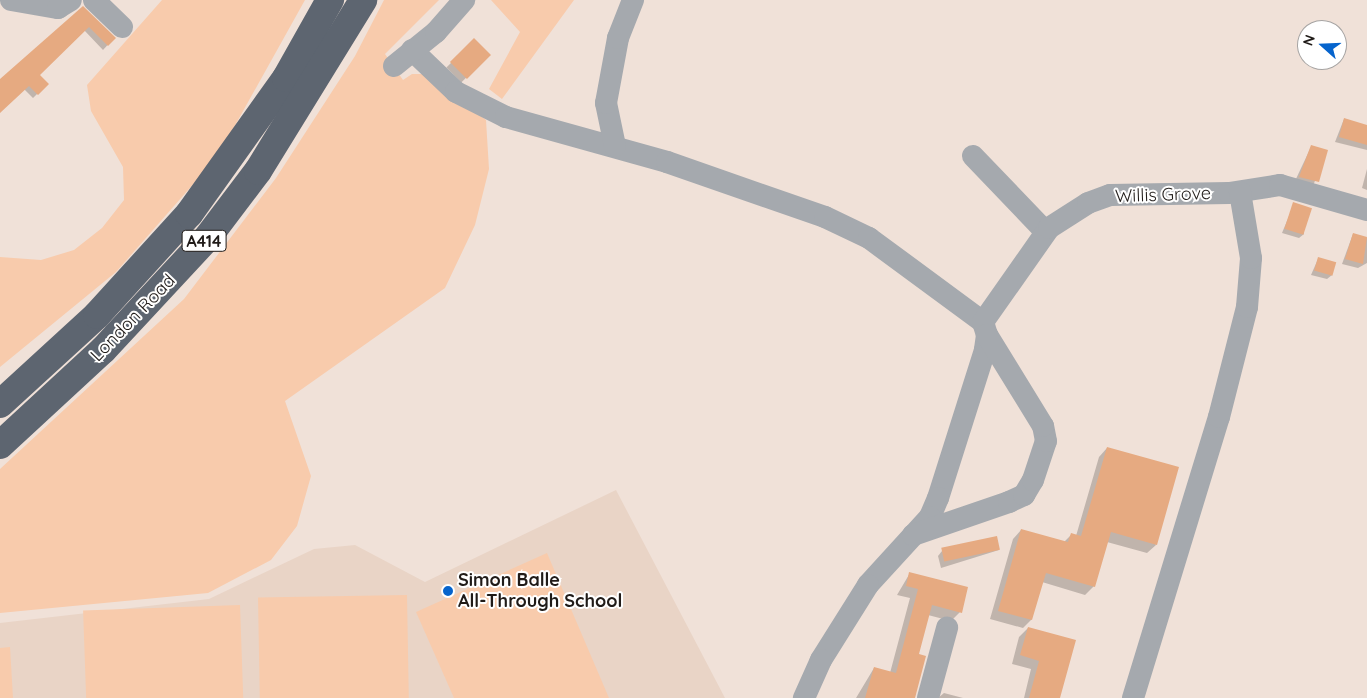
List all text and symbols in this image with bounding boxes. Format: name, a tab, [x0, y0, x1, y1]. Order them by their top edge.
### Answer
north arrow	[1297, 20, 1347, 70]
text: N	[1299, 32, 1319, 48]
street label: Willis Grove	[1115, 183, 1211, 207]
road number: A414	[182, 228, 226, 255]
street label: London Road	[86, 270, 180, 366]
place label: Simon Balle All-Through School	[458, 570, 622, 612]
marker: Simon Balle All-Through School	[442, 585, 454, 597]

